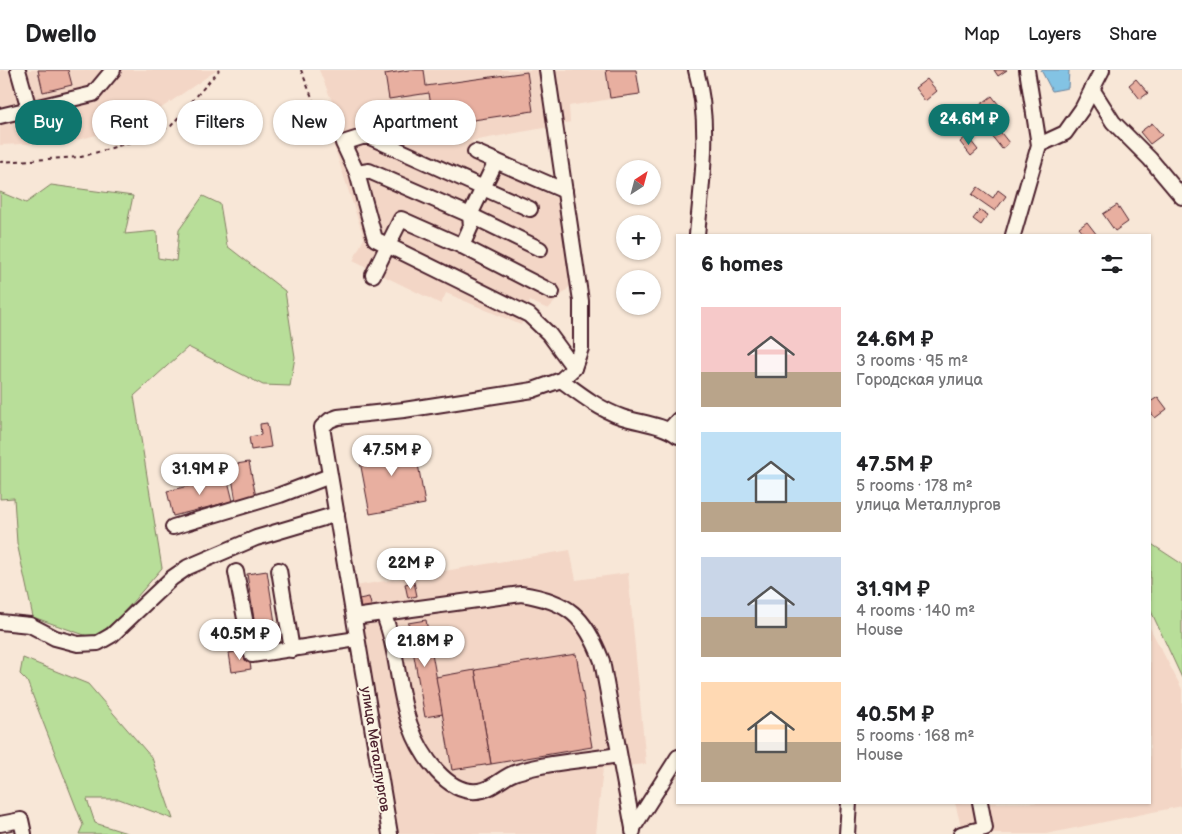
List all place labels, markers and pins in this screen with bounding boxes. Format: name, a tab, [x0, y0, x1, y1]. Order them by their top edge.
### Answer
pin: 24.6M ₽	[923, 104, 1015, 146]
pin: 47.5M ₽	[346, 434, 438, 477]
pin: 31.9M ₽	[154, 454, 246, 496]
pin: 22M ₽	[376, 548, 446, 590]
pin: 40.5M ₽	[194, 618, 286, 661]
pin: 21.8M ₽	[379, 626, 471, 668]

